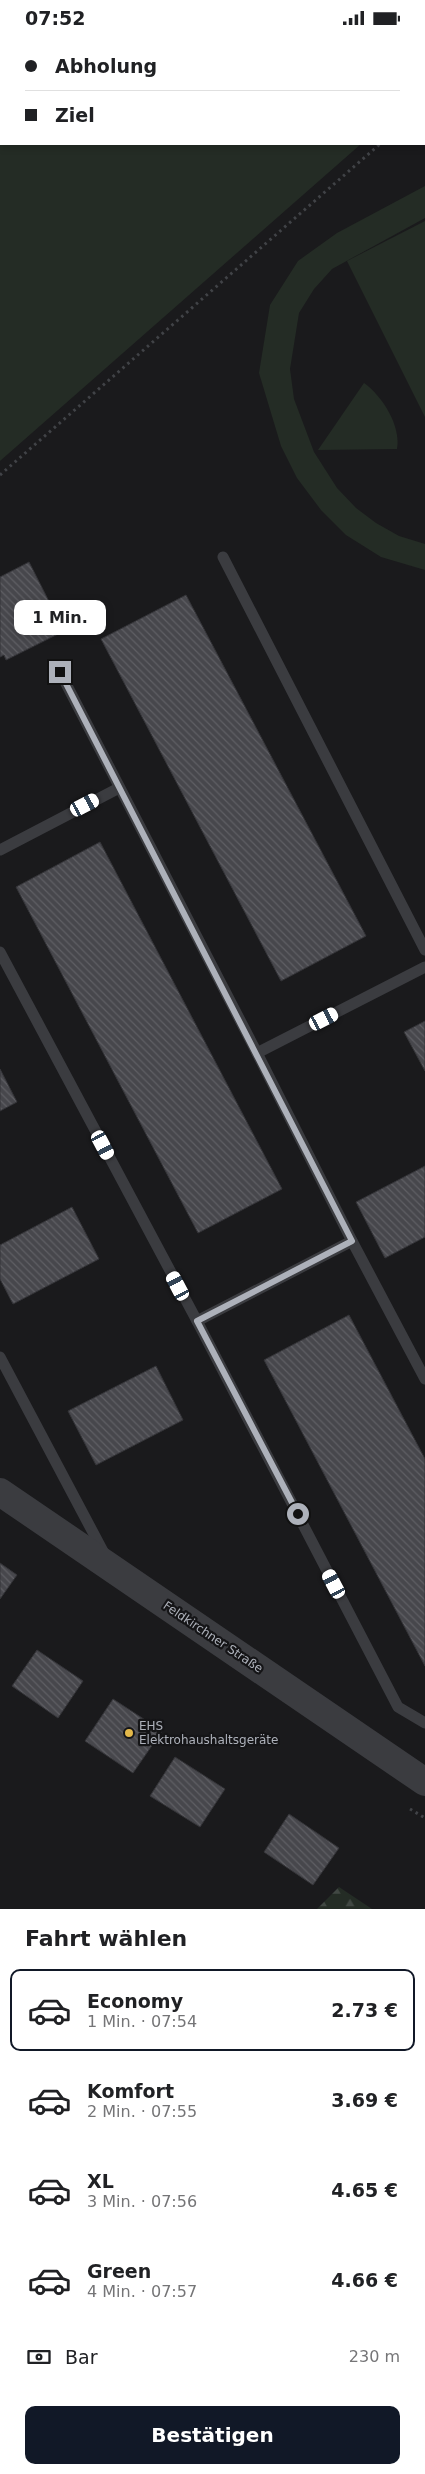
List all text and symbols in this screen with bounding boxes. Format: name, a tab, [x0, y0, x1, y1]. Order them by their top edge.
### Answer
text: 07:52	[25, 7, 85, 29]
text: Abholung	[55, 55, 157, 77]
text: Ziel	[55, 104, 95, 126]
callout: 1 Min.	[14, 599, 106, 635]
text: 1 Min.	[32, 608, 88, 627]
route end	[49, 661, 71, 683]
car	[68, 791, 101, 819]
car	[307, 1006, 340, 1032]
car	[89, 1128, 116, 1162]
car	[164, 1269, 191, 1303]
route start	[287, 1503, 309, 1525]
car	[320, 1567, 347, 1601]
street label: Feldkirchner Straße	[161, 1598, 265, 1676]
place label: EHS Elektrohaushaltsgeräte	[139, 1719, 278, 1747]
marker: EHS Elektrohaushaltsgeräte	[123, 1727, 135, 1739]
text: Fahrt wählen	[25, 1926, 187, 1951]
icon: car	[27, 1988, 72, 2033]
text: Economy	[87, 1990, 183, 2012]
text: 2.73 €	[331, 1999, 398, 2021]
text: 1 Min. · 07:54	[87, 2012, 197, 2031]
icon: car	[27, 2078, 72, 2123]
text: Komfort	[87, 2080, 174, 2102]
text: 3.69 €	[331, 2089, 398, 2111]
text: 2 Min. · 07:55	[87, 2102, 197, 2121]
icon: car	[27, 2168, 72, 2213]
text: XL	[87, 2170, 114, 2192]
text: 4.65 €	[331, 2179, 398, 2201]
text: 3 Min. · 07:56	[87, 2192, 197, 2211]
icon: car	[27, 2258, 72, 2303]
text: Green	[87, 2260, 151, 2282]
text: 4.66 €	[331, 2269, 398, 2291]
text: 4 Min. · 07:57	[87, 2282, 197, 2301]
icon: cash	[25, 2343, 53, 2371]
text: Bar	[65, 2346, 98, 2368]
text: 230 m	[349, 2347, 400, 2366]
button: Bestätigen	[25, 2406, 400, 2464]

